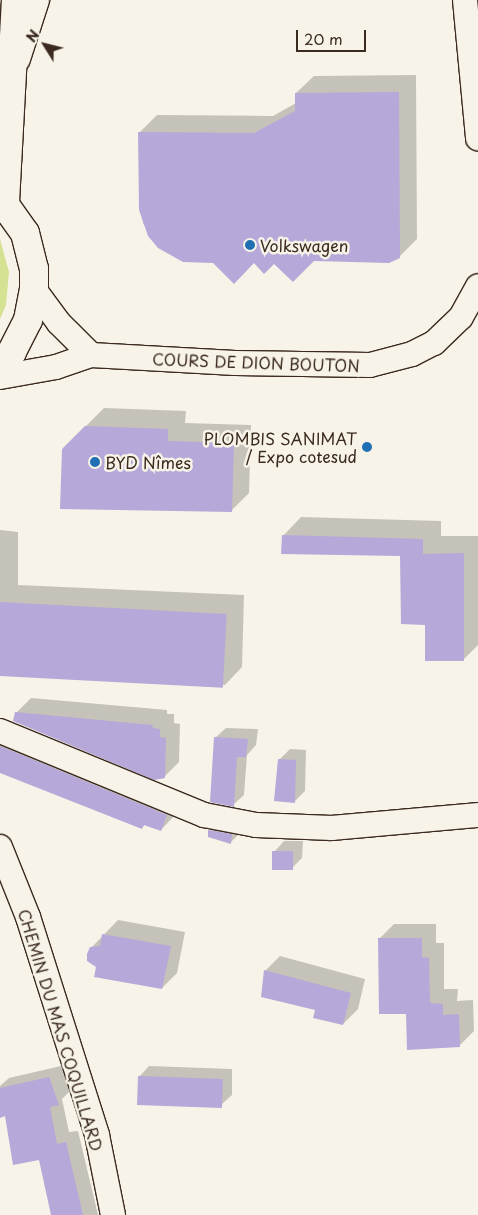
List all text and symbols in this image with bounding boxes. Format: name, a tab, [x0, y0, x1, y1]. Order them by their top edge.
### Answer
north arrow	[20, 20, 70, 70]
scale bar	[298, 20, 368, 52]
text: N	[21, 25, 44, 47]
text: 20 m	[304, 27, 343, 50]
place label: Volkswagen	[260, 235, 348, 255]
marker: Volkswagen	[244, 239, 256, 251]
street label: COURS DE DION BOUTON	[151, 349, 361, 375]
place label: PLOMBIS SANIMAT / Expo cotesud	[204, 428, 357, 466]
marker: PLOMBIS SANIMAT / Expo cotesud	[361, 441, 373, 453]
place label: BYD Nîmes	[105, 452, 190, 472]
marker: BYD Nîmes	[89, 456, 101, 468]
street label: CHEMIN DU MAS COQUILLARD	[15, 907, 107, 1153]

